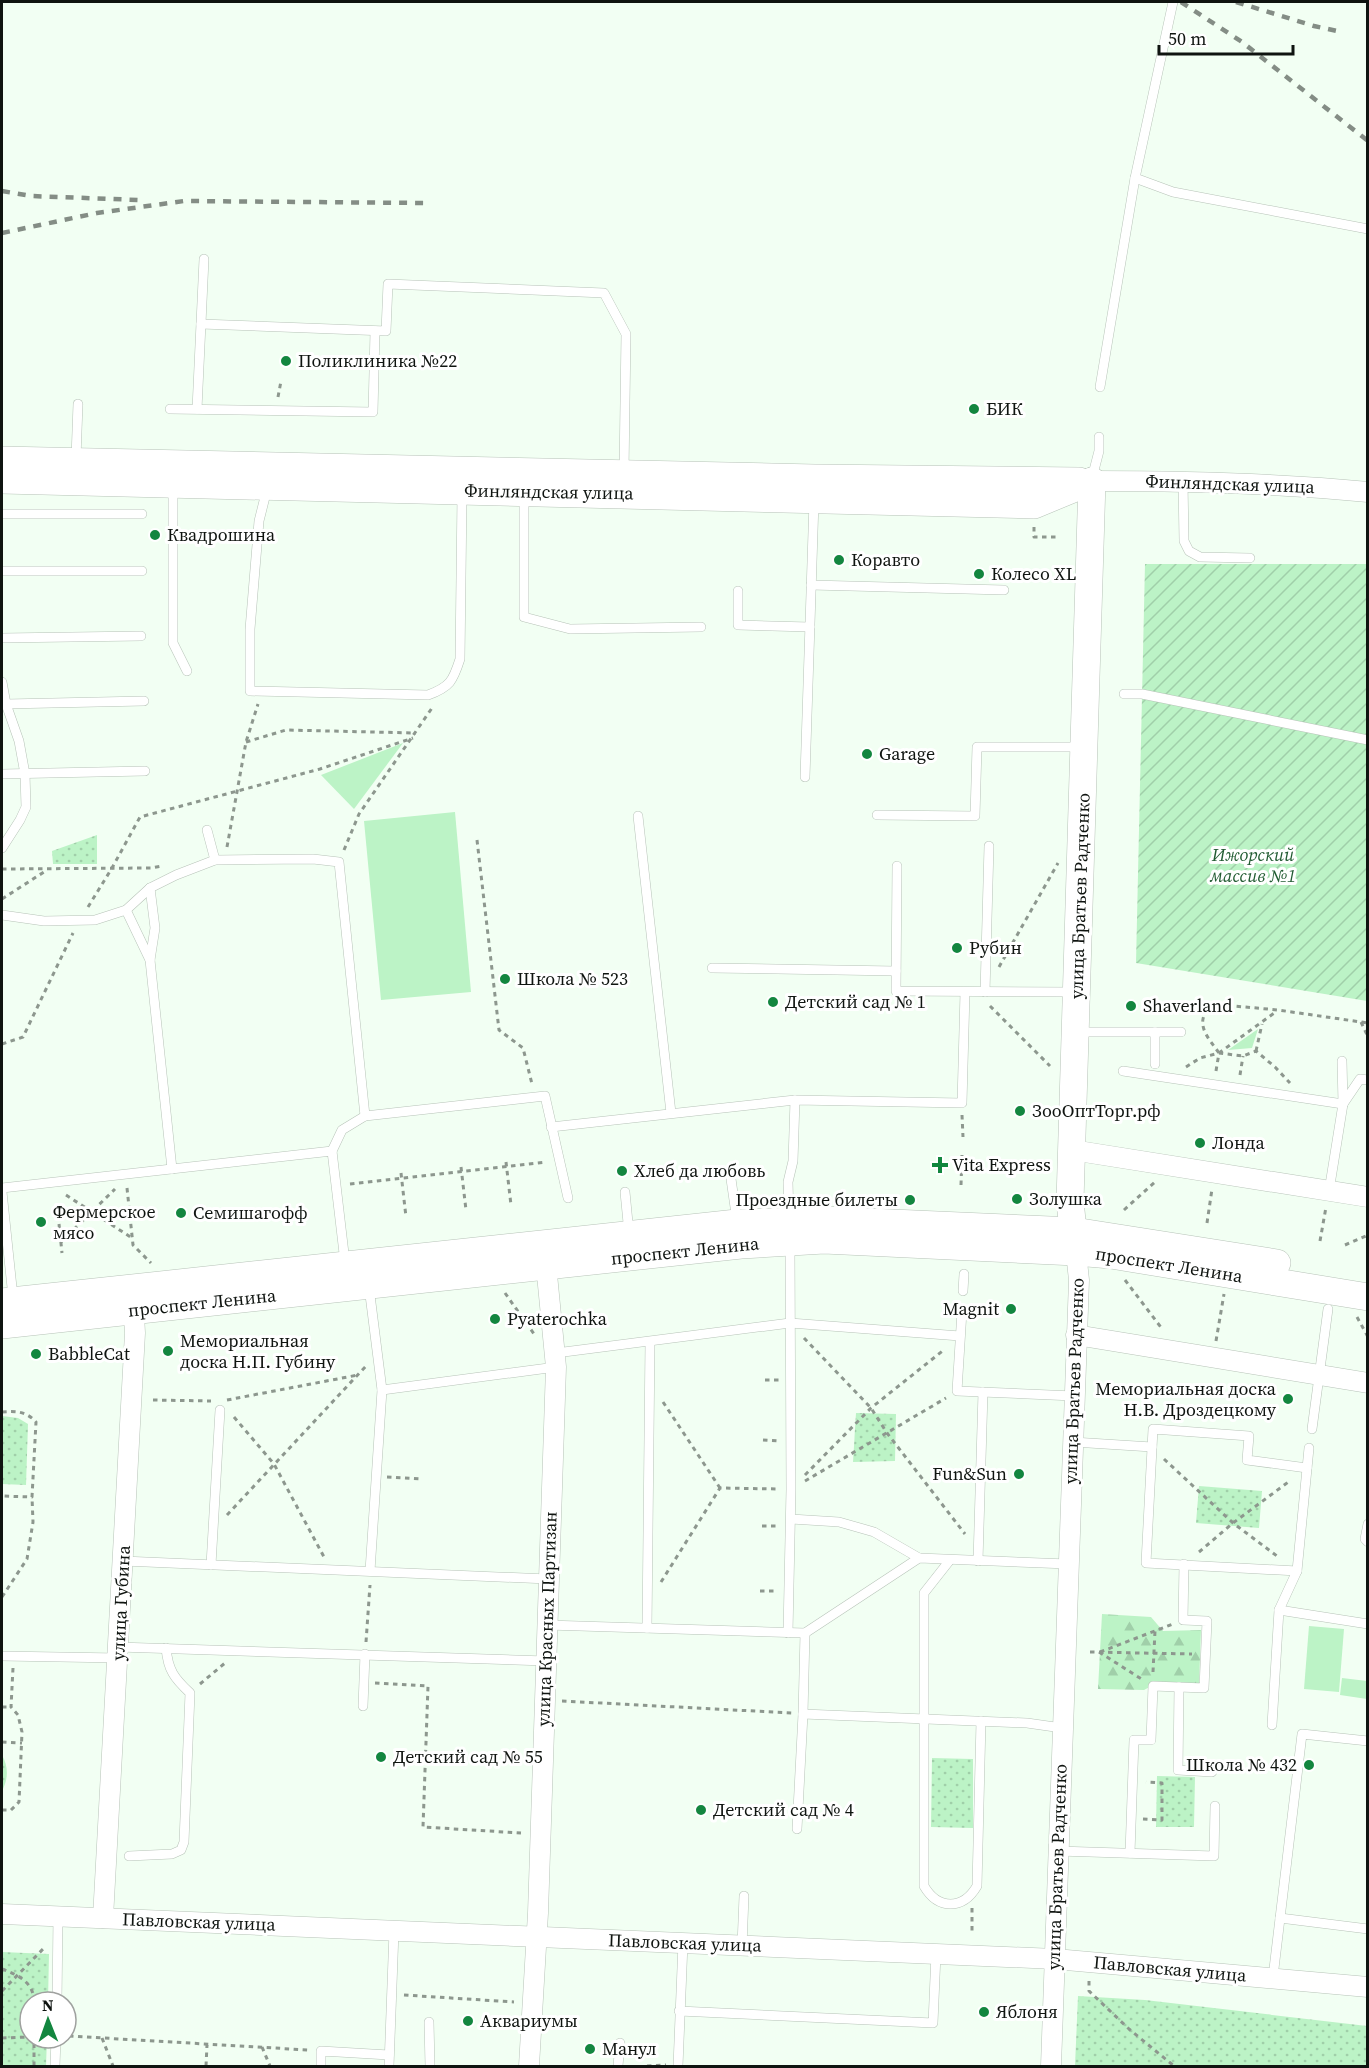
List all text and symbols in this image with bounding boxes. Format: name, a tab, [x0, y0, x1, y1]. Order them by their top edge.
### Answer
scale bar	[1159, 18, 1292, 56]
text: 50 m	[1168, 26, 1206, 51]
place label: Поликлиника №22	[298, 348, 457, 373]
marker: Поликлиника №22	[279, 354, 293, 368]
place label: БИК	[986, 396, 1023, 421]
marker: БИК	[967, 402, 981, 416]
street label: Финляндская улица	[1145, 468, 1316, 499]
street label: Финляндская улица	[464, 478, 635, 505]
place label: Квадрошина	[167, 522, 276, 547]
marker: Квадрошина	[148, 528, 162, 542]
place label: Коравто	[851, 547, 920, 572]
marker: Коравто	[832, 553, 846, 567]
place label: Колесо XL	[991, 561, 1076, 586]
marker: Колесо XL	[972, 567, 986, 581]
place label: Garage	[879, 741, 935, 766]
marker: Garage	[860, 747, 874, 761]
street label: улица Братьев Радченко	[1063, 792, 1096, 999]
park label: Ижорский массив №1	[1209, 842, 1296, 888]
place label: Рубин	[969, 935, 1022, 960]
marker: Рубин	[950, 941, 964, 955]
place label: Школа № 523	[517, 966, 628, 991]
marker: Школа № 523	[498, 972, 512, 986]
place label: Детский сад № 1	[785, 989, 926, 1014]
place label: Shaverland	[1143, 993, 1232, 1018]
marker: Детский сад № 1	[766, 995, 780, 1009]
marker: Shaverland	[1124, 999, 1138, 1013]
place label: ЗооОптТорг.рф	[1032, 1098, 1161, 1123]
marker: ЗооОптТорг.рф	[1013, 1104, 1027, 1118]
place label: Лонда	[1212, 1130, 1265, 1155]
marker: Лонда	[1193, 1136, 1207, 1150]
place label: Vita Express	[952, 1152, 1051, 1177]
place label: Хлеб да любовь	[634, 1158, 765, 1183]
marker: Vita Express	[933, 1158, 947, 1172]
marker: Хлеб да любовь	[615, 1164, 629, 1178]
place label: Золушка	[1029, 1186, 1103, 1211]
place label: Проездные билеты	[735, 1187, 898, 1212]
marker: Золушка	[1010, 1192, 1024, 1206]
marker: Проездные билеты	[903, 1193, 917, 1207]
place label: Фермерское мясо	[53, 1199, 156, 1245]
place label: Семишагофф	[193, 1200, 307, 1225]
marker: Семишагофф	[174, 1206, 188, 1220]
marker: Фермерское мясо	[34, 1215, 48, 1229]
street label: проспект Ленина	[610, 1230, 761, 1271]
street label: проспект Ленина	[1094, 1241, 1245, 1289]
street label: улица Братьев Радченко	[1057, 1277, 1090, 1484]
street label: проспект Ленина	[127, 1282, 278, 1323]
place label: Magnit	[943, 1296, 999, 1321]
marker: Magnit	[1004, 1302, 1018, 1316]
place label: Pyaterochka	[507, 1306, 608, 1331]
marker: Pyaterochka	[488, 1312, 502, 1326]
place label: Мемориальная доска Н.П. Губину	[180, 1328, 336, 1374]
place label: BabbleCat	[48, 1341, 130, 1366]
marker: Мемориальная доска Н.П. Губину	[161, 1344, 175, 1358]
marker: BabbleCat	[29, 1347, 43, 1361]
place label: Мемориальная доска Н.В. Дроздецкому	[1095, 1376, 1277, 1422]
marker: Мемориальная доска Н.В. Дроздецкому	[1281, 1392, 1295, 1406]
place label: Fun&Sun	[932, 1461, 1007, 1486]
marker: Fun&Sun	[1012, 1467, 1026, 1481]
street label: улица Красных Партизан	[530, 1511, 563, 1727]
street label: улица Губина	[105, 1544, 136, 1661]
place label: Детский сад № 55	[393, 1744, 543, 1769]
marker: Детский сад № 55	[374, 1750, 388, 1764]
place label: Школа № 432	[1186, 1752, 1297, 1777]
marker: Школа № 432	[1302, 1758, 1316, 1772]
street label: улица Братьев Радченко	[1040, 1763, 1073, 1970]
place label: Детский сад № 4	[713, 1797, 854, 1822]
marker: Детский сад № 4	[694, 1803, 708, 1817]
street label: Павловская улица	[122, 1906, 277, 1937]
street label: Павловская улица	[608, 1927, 763, 1958]
street label: Павловская улица	[1093, 1949, 1248, 1988]
north arrow	[18, 1990, 78, 2050]
text: N	[42, 1994, 54, 2016]
place label: Яблоня	[996, 1999, 1058, 2024]
marker: Яблоня	[977, 2005, 991, 2019]
place label: Аквариумы	[480, 2008, 578, 2033]
marker: Аквариумы	[461, 2014, 475, 2028]
place label: Манул	[602, 2036, 657, 2061]
marker: Манул	[583, 2042, 597, 2056]

